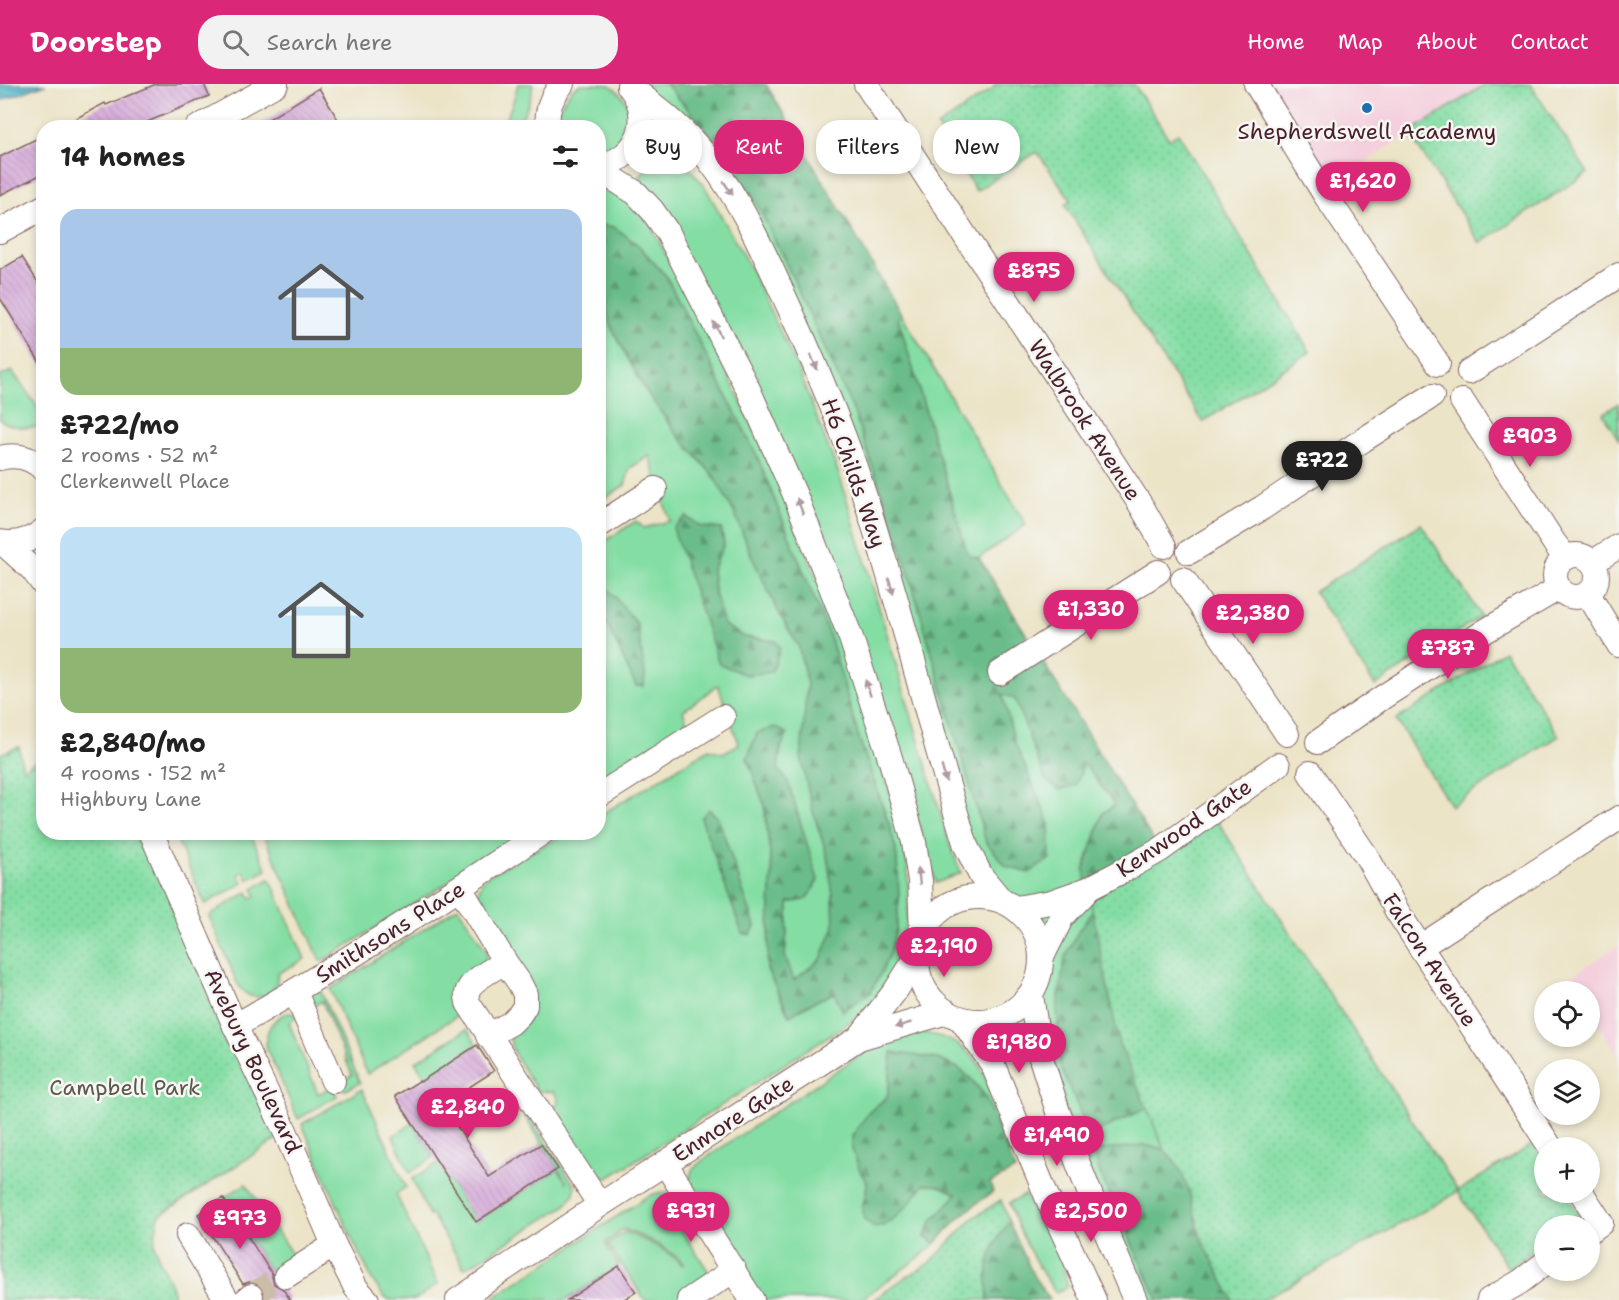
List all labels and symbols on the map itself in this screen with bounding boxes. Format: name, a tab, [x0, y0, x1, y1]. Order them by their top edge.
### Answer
marker: Shepherdswell Academy	[1360, 101, 1374, 115]
place label: Shepherdswell Academy	[1238, 117, 1497, 146]
pin: £1,620	[1314, 162, 1412, 213]
one-way arrow	[722, 180, 733, 196]
pin: £875	[998, 252, 1070, 303]
one-way arrow	[712, 320, 722, 337]
street label: Walbrook Avenue	[1022, 334, 1148, 506]
one-way arrow	[809, 354, 819, 372]
street label: H6 Childs Way	[815, 394, 893, 552]
pin: £903	[1494, 417, 1566, 468]
pin: £722	[1286, 441, 1358, 492]
one-way arrow	[794, 496, 804, 514]
one-way arrow	[887, 577, 896, 595]
pin: £1,330	[1042, 590, 1140, 641]
pin: £2,380	[1204, 594, 1302, 645]
pin: £787	[1412, 629, 1484, 680]
one-way arrow	[862, 679, 872, 697]
one-way arrow	[940, 765, 949, 783]
street label: Kenwood Gate	[1111, 772, 1257, 884]
one-way arrow	[914, 867, 924, 886]
street label: Smithsons Place	[310, 874, 470, 990]
street label: Falcon Avenue	[1376, 888, 1484, 1032]
pin: £2,190	[895, 927, 993, 978]
street label: Avebury Boulevard	[197, 964, 309, 1158]
one-way arrow	[894, 1020, 912, 1030]
pin: £1,980	[970, 1023, 1068, 1074]
street label: Enmore Gate	[667, 1069, 799, 1169]
park label: Campbell Park	[49, 1073, 201, 1102]
pin: £2,840	[419, 1088, 517, 1139]
pin: £1,490	[1008, 1116, 1106, 1167]
pin: £931	[655, 1192, 727, 1243]
pin: £2,500	[1042, 1192, 1140, 1243]
pin: £973	[204, 1199, 276, 1250]

